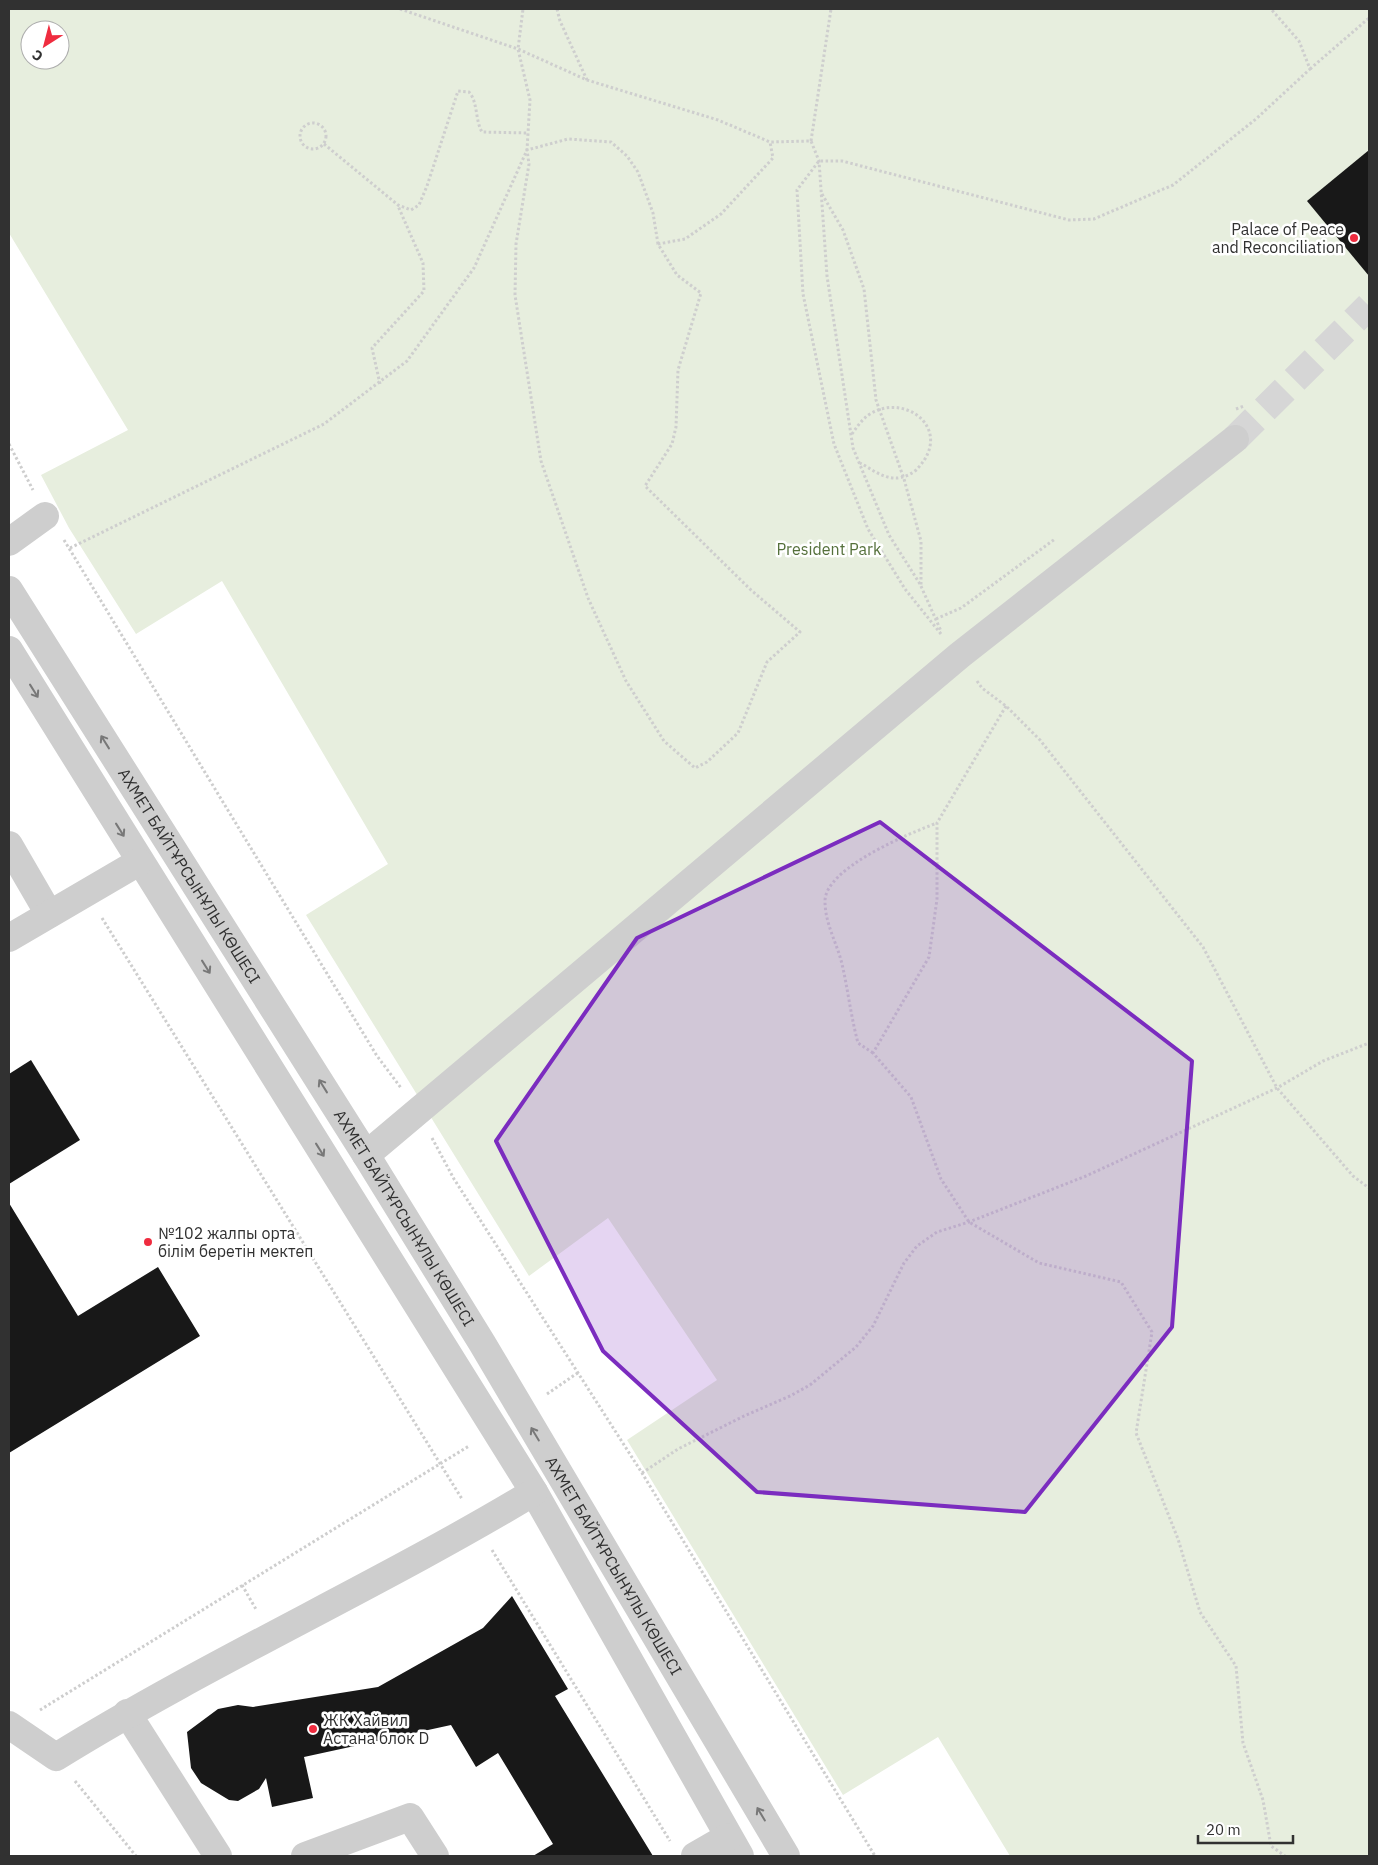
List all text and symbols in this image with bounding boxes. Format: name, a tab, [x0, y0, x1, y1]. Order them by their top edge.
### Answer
north arrow	[20, 20, 70, 70]
text: С	[28, 46, 46, 65]
place label: Palace of Peace and Reconciliation	[1212, 219, 1344, 257]
marker: Palace of Peace and Reconciliation	[1348, 232, 1360, 244]
park label: President Park	[777, 539, 882, 559]
one-way arrow	[30, 684, 40, 698]
one-way arrow	[99, 735, 109, 749]
street label: АХМЕТ БАЙТҰРСЫНҰЛЫ КӨШЕСІ	[114, 764, 265, 987]
one-way arrow	[115, 822, 125, 836]
one-way arrow	[201, 960, 211, 974]
one-way arrow	[317, 1079, 328, 1093]
street label: АХМЕТ БАЙТҰРСЫНҰЛЫ КӨШЕСІ	[330, 1106, 479, 1330]
one-way arrow	[315, 1142, 325, 1156]
place label: №102 жалпы орта білім беретін мектеп	[158, 1223, 313, 1261]
marker: №102 жалпы орта білім беретін мектеп	[142, 1236, 154, 1248]
one-way arrow	[530, 1427, 540, 1441]
street label: АХМЕТ БАЙТҰРСЫНҰЛЫ КӨШЕСІ	[541, 1453, 686, 1679]
place label: ЖК Хайвил Астана блок D	[323, 1710, 429, 1748]
marker: ЖК Хайвил Астана блок D	[307, 1723, 319, 1735]
one-way arrow	[755, 1808, 765, 1822]
scale bar	[1198, 1812, 1293, 1844]
text: 20 m	[1206, 1820, 1241, 1839]

